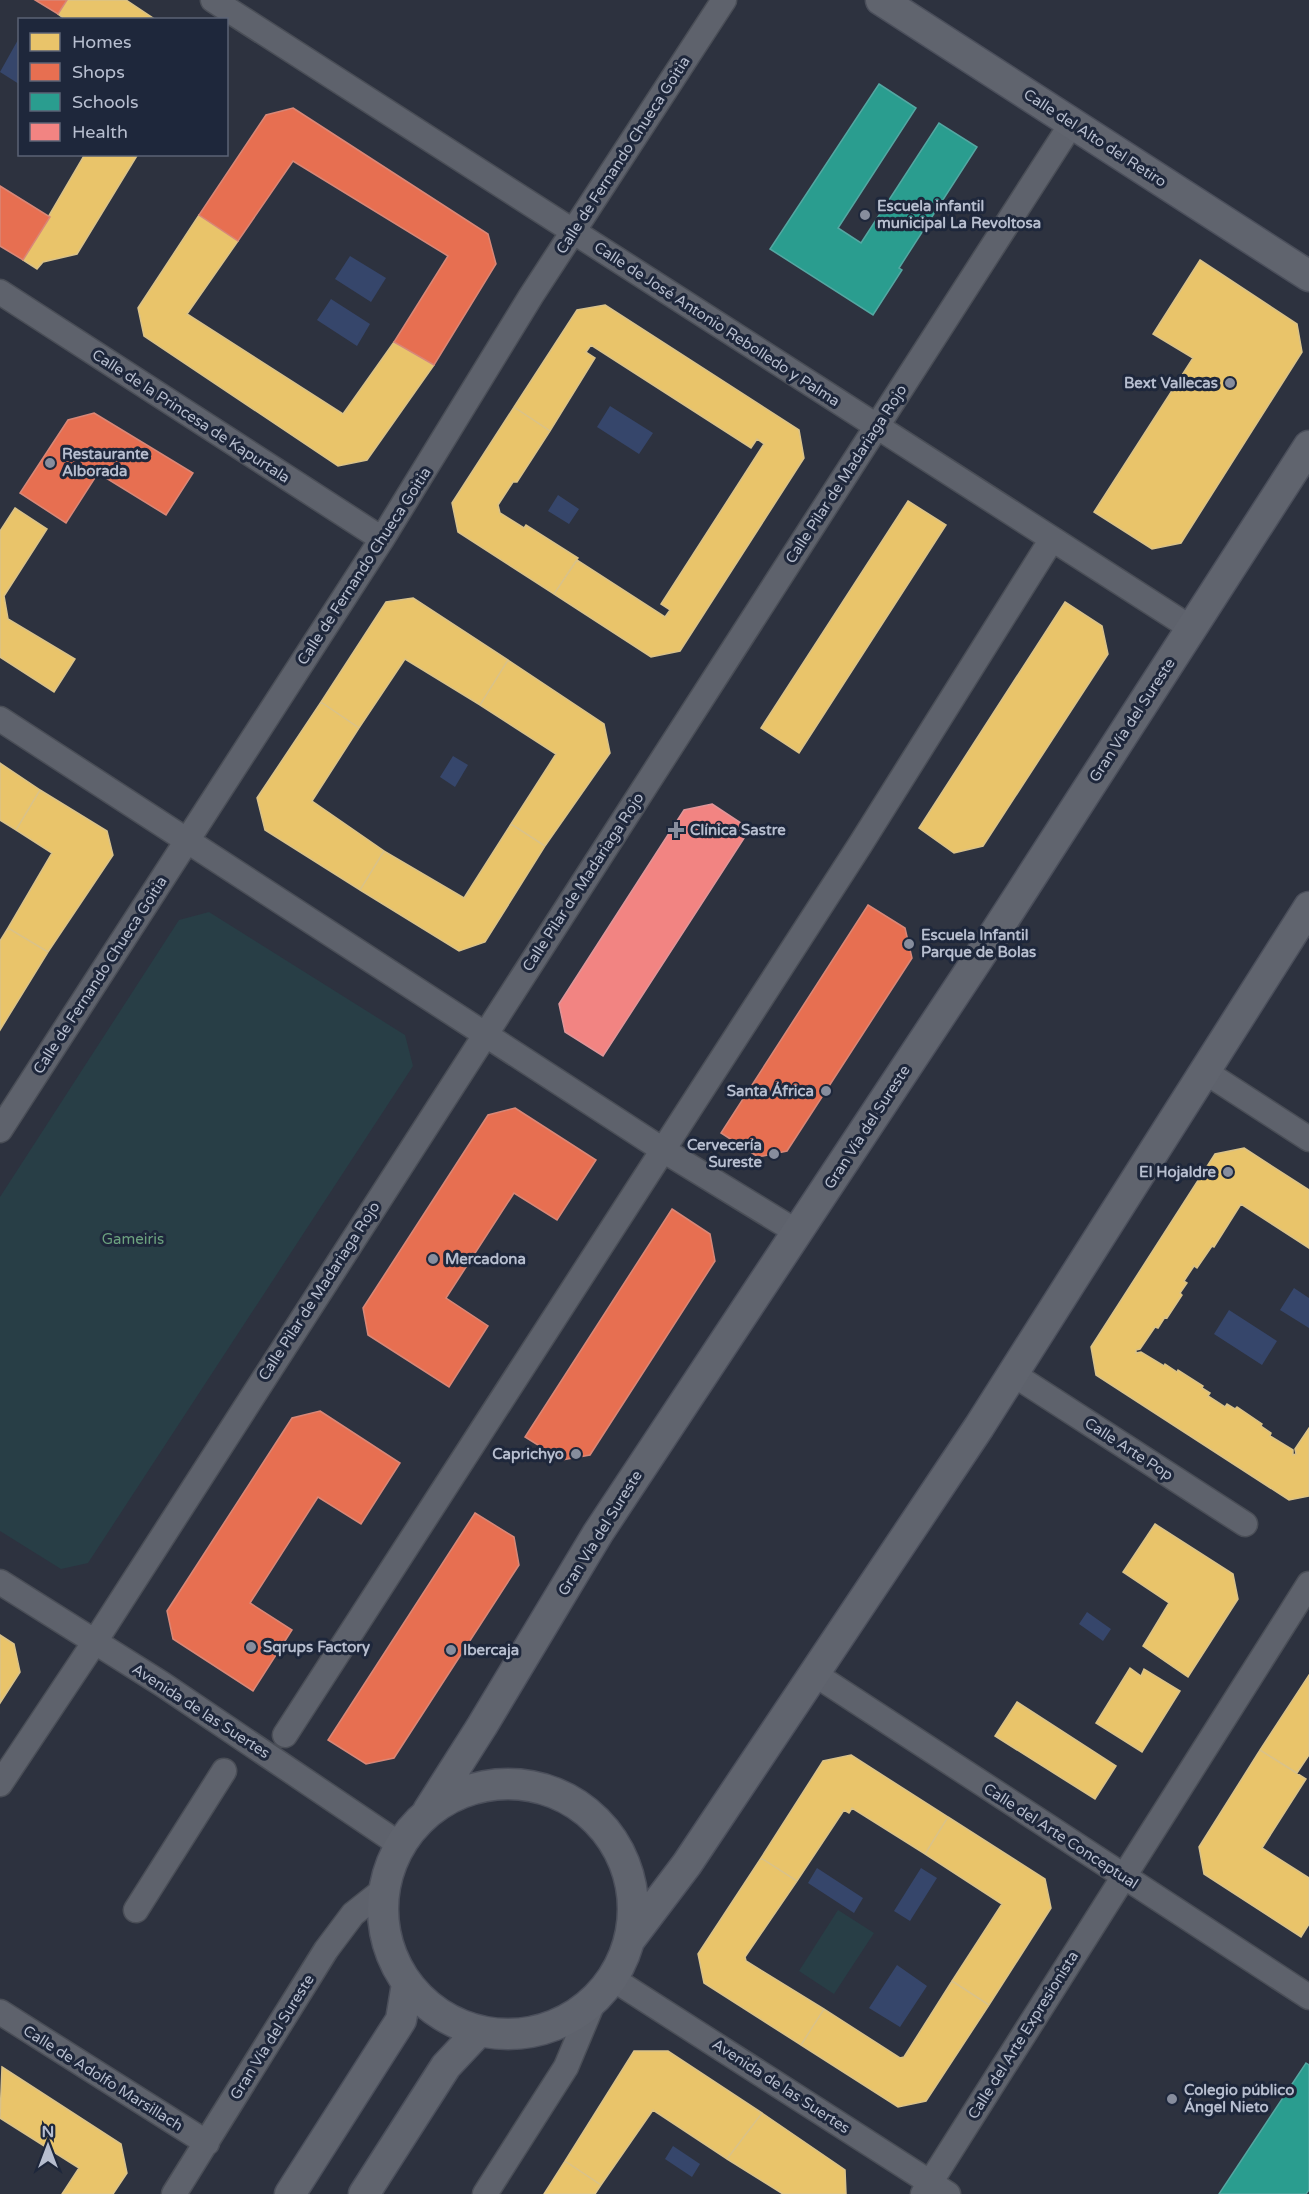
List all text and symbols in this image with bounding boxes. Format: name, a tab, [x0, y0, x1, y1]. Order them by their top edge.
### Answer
legend	[18, 18, 228, 156]
text: Homes	[72, 31, 132, 53]
street label: Calle de Fernando Chueca Goitia	[552, 53, 694, 257]
text: Shops	[72, 61, 125, 83]
street label: Calle del Alto del Retiro	[1020, 85, 1170, 191]
text: Schools	[72, 91, 139, 113]
text: Health	[72, 121, 128, 143]
place label: Escuela infantil municipal La Revoltosa	[877, 197, 1041, 233]
marker: Escuela infantil municipal La Revoltosa	[858, 208, 872, 222]
street label: Calle de José Antonio Rebolledo y Palma	[591, 238, 843, 410]
street label: Calle de la Princesa de Kapurtala	[89, 345, 293, 487]
place label: Bext Vallecas	[1124, 374, 1218, 392]
marker: Bext Vallecas	[1223, 376, 1237, 390]
street label: Calle Pilar de Madariaga Rojo	[781, 381, 911, 567]
place label: Restaurante Alborada	[62, 445, 149, 480]
marker: Restaurante Alborada	[43, 456, 57, 470]
street label: Calle de Fernando Chueca Goitia	[293, 464, 435, 668]
street label: Gran Vía del Sureste	[1085, 655, 1179, 785]
street label: Calle Pilar de Madariaga Rojo	[518, 789, 648, 975]
marker: Clínica Sastre	[667, 821, 685, 839]
place label: Clínica Sastre	[690, 821, 786, 839]
street label: Calle de Fernando Chueca Goitia	[29, 873, 171, 1077]
place label: Escuela Infantil Parque de Bolas	[921, 926, 1036, 962]
marker: Escuela Infantil Parque de Bolas	[902, 937, 916, 951]
street label: Gran Vía del Sureste	[820, 1062, 914, 1192]
place label: Santa África	[727, 1081, 814, 1100]
marker: Santa África	[819, 1084, 833, 1098]
place label: Cervecería Sureste	[687, 1136, 762, 1171]
marker: Cervecería Sureste	[767, 1147, 781, 1161]
place label: El Hojaldre	[1139, 1163, 1217, 1182]
marker: El Hojaldre	[1221, 1165, 1235, 1179]
street label: Calle Pilar de Madariaga Rojo	[254, 1198, 384, 1384]
park label: Gameiris	[102, 1230, 164, 1248]
place label: Mercadona	[445, 1250, 526, 1268]
marker: Mercadona	[426, 1252, 440, 1266]
street label: Calle Arte Pop	[1081, 1414, 1177, 1484]
place label: Caprichyo	[492, 1445, 564, 1464]
marker: Caprichyo	[569, 1447, 583, 1461]
street label: Gran Vía del Sureste	[554, 1467, 646, 1599]
place label: Sqrups Factory	[263, 1638, 370, 1657]
marker: Sqrups Factory	[244, 1640, 258, 1654]
place label: Ibercaja	[463, 1641, 519, 1660]
marker: Ibercaja	[444, 1643, 458, 1657]
street label: Avenida de las Suertes	[129, 1660, 273, 1762]
street label: Calle del Arte Conceptual	[980, 1779, 1142, 1893]
street label: Calle del Arte Expresionista	[964, 1948, 1082, 2122]
street label: Gran Vía del Sureste	[226, 1971, 318, 2103]
street label: Calle de Adolfo Marsillach	[20, 2021, 186, 2135]
street label: Avenida de las Suertes	[709, 2035, 853, 2137]
place label: Colegio público Ángel Nieto	[1184, 2081, 1294, 2117]
marker: Colegio público Ángel Nieto	[1165, 2092, 1179, 2106]
north arrow	[18, 2116, 78, 2176]
text: N	[42, 2122, 54, 2142]

